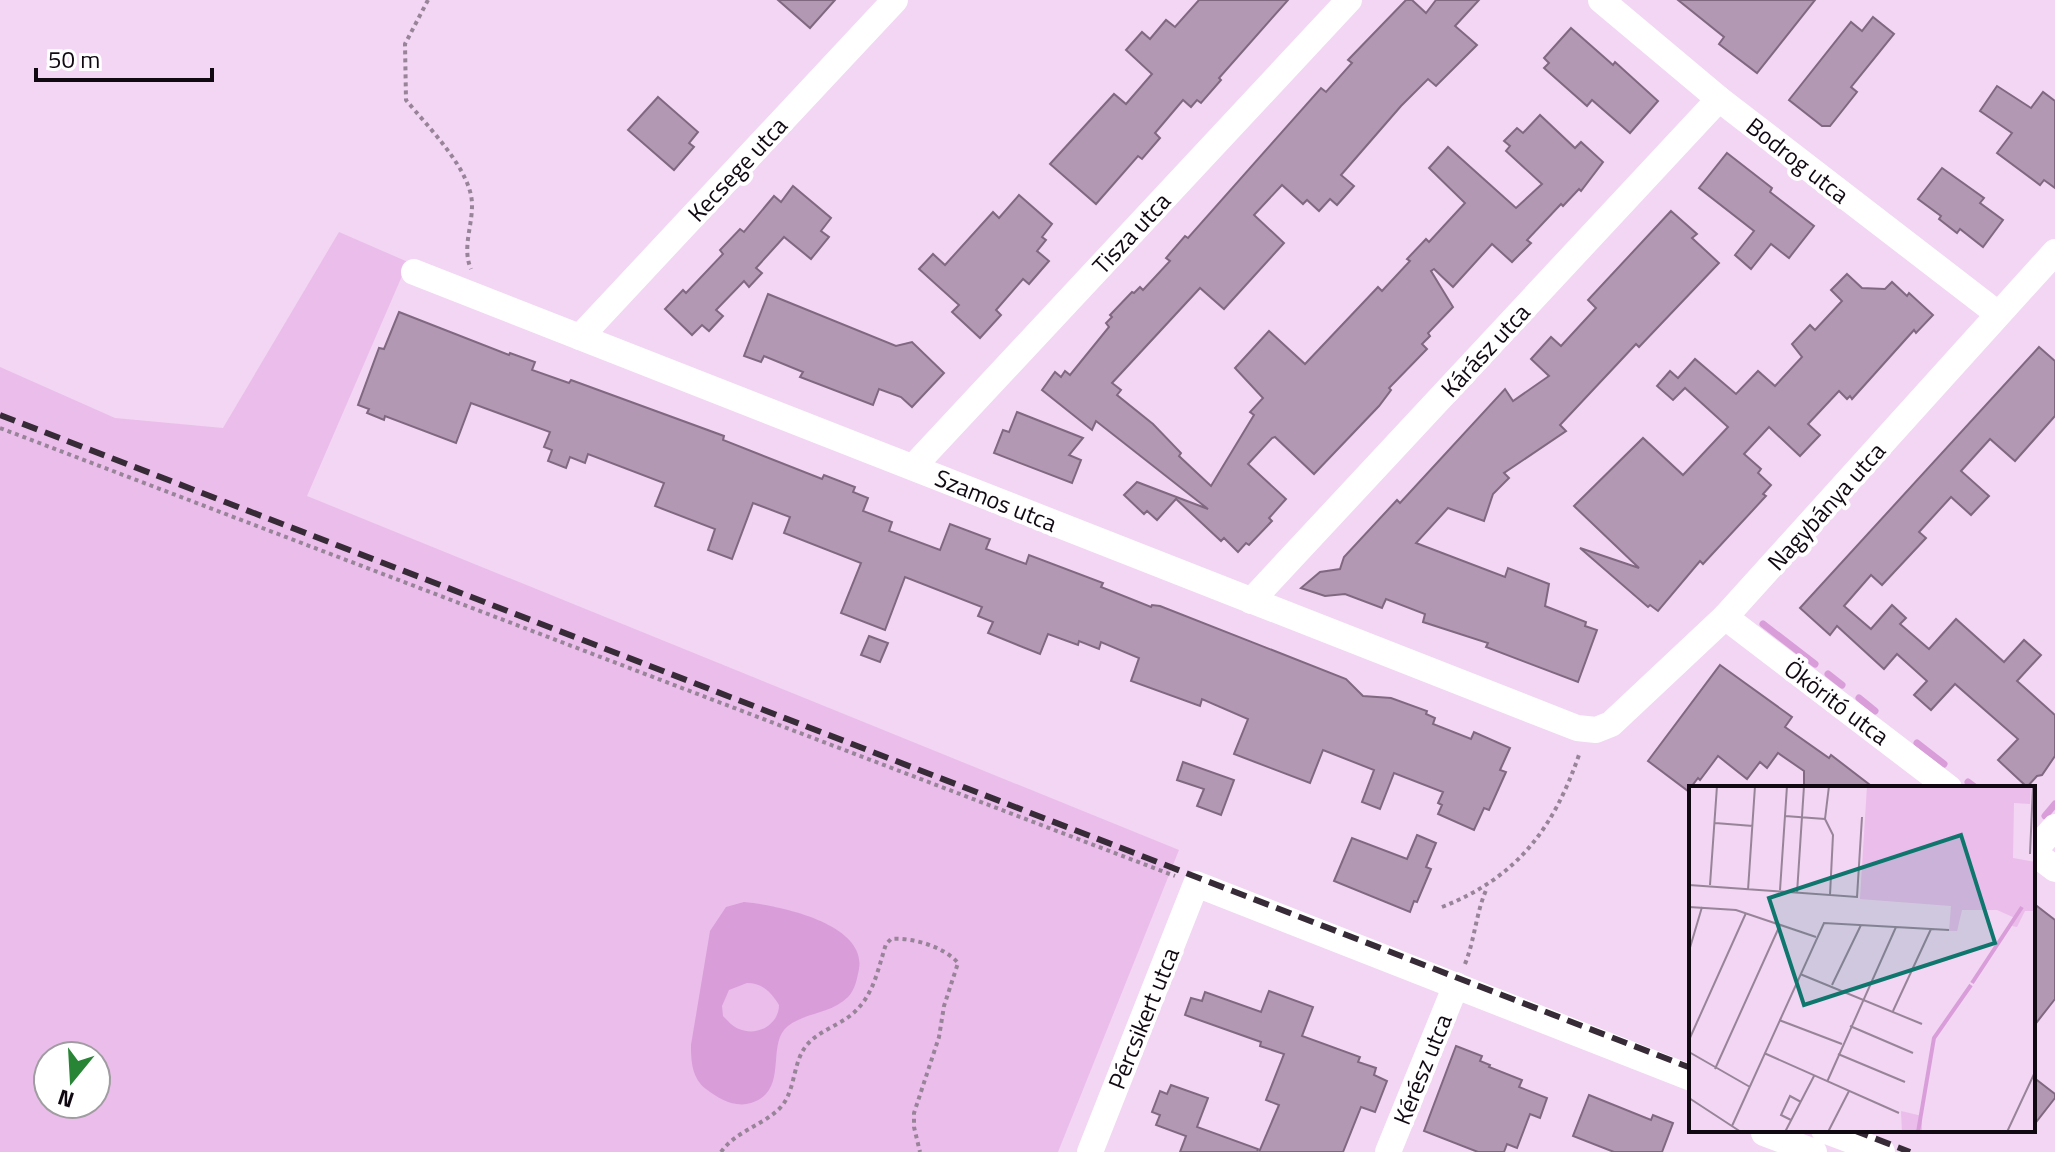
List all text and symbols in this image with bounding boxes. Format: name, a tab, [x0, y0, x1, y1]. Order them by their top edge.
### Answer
scale bar	[36, 32, 212, 82]
text: 50 m	[48, 41, 100, 77]
street label: Kecsege utca	[679, 108, 795, 230]
street label: Bodrog utca	[1739, 108, 1857, 212]
street label: Tisza utca	[1083, 184, 1179, 282]
street label: Kárász utca	[1432, 295, 1538, 405]
street label: Nagybánya utca	[1758, 434, 1894, 578]
street label: Szamos utca	[930, 459, 1062, 541]
street label: Ököritó utca	[1777, 651, 1897, 753]
inset map	[1689, 786, 2035, 1132]
street label: Pércsikert utca	[1098, 942, 1188, 1094]
street label: Kérész utca	[1383, 1008, 1461, 1130]
north arrow	[32, 1040, 112, 1120]
text: N	[53, 1080, 78, 1118]

